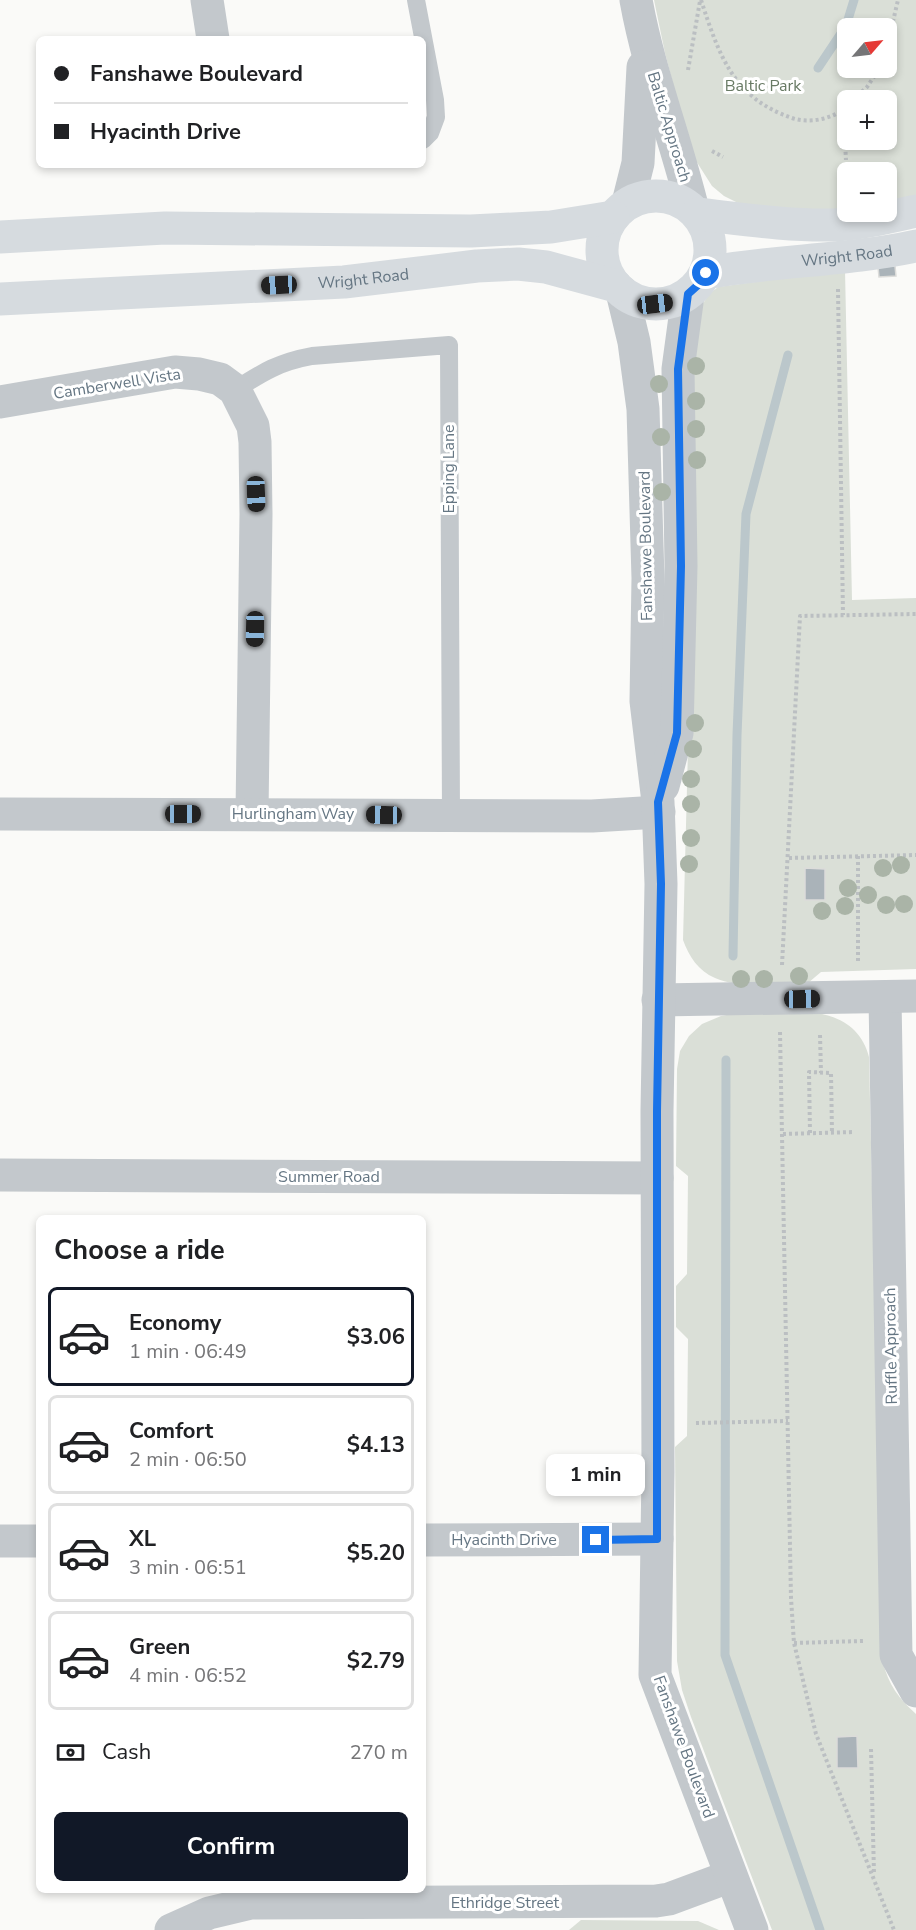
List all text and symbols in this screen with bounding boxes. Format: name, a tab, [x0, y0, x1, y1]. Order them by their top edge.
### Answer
north arrow	[837, 18, 897, 78]
map controls	[837, 18, 897, 222]
text: Fanshawe Boulevard	[90, 59, 303, 89]
street label: Baltic Approach	[642, 69, 696, 185]
park label: Baltic Park	[725, 75, 802, 97]
button: +	[837, 90, 897, 150]
text: Hyacinth Drive	[90, 117, 241, 147]
button: −	[837, 162, 897, 222]
street label: Wright Road	[800, 240, 894, 272]
route start	[692, 259, 719, 286]
street label: Wright Road	[317, 263, 410, 294]
car	[261, 275, 297, 295]
car	[636, 293, 674, 315]
street label: Camberwell Vista	[52, 363, 182, 405]
street label: Epping Lane	[438, 424, 460, 514]
street label: Fanshawe Boulevard	[634, 471, 658, 621]
car	[246, 476, 266, 512]
car	[246, 611, 264, 647]
street label: Hurlingham Way	[232, 803, 355, 825]
car	[165, 805, 201, 823]
car	[366, 806, 402, 824]
car	[784, 990, 820, 1008]
street label: Summer Road	[278, 1166, 380, 1188]
text: Choose a ride	[54, 1232, 225, 1269]
street label: Ruffle Approach	[879, 1287, 903, 1405]
text: Economy	[129, 1308, 221, 1338]
icon: car	[57, 1310, 111, 1364]
text: $3.06	[347, 1322, 405, 1352]
text: 1 min · 06:49	[129, 1338, 247, 1365]
text: Comfort	[129, 1416, 213, 1446]
icon: car	[57, 1418, 111, 1472]
text: $4.13	[347, 1430, 405, 1460]
text: 2 min · 06:50	[129, 1446, 247, 1473]
callout: 1 min	[546, 1453, 646, 1495]
text: 1 min	[570, 1461, 621, 1488]
text: XL	[129, 1524, 156, 1554]
icon: car	[57, 1526, 111, 1580]
route end	[582, 1526, 609, 1553]
street label: Hyacinth Drive	[451, 1529, 557, 1551]
text: $5.20	[347, 1538, 405, 1568]
text: 3 min · 06:51	[129, 1554, 247, 1581]
text: Green	[129, 1632, 190, 1662]
icon: car	[57, 1634, 111, 1688]
text: $2.79	[347, 1646, 405, 1676]
text: 4 min · 06:52	[129, 1662, 247, 1689]
street label: Fanshawe Boulevard	[648, 1673, 720, 1821]
icon: cash	[54, 1736, 87, 1769]
text: Cash	[102, 1737, 151, 1767]
text: 270 m	[350, 1739, 408, 1766]
button: Confirm	[54, 1812, 408, 1881]
street label: Ethridge Street	[451, 1892, 560, 1914]

